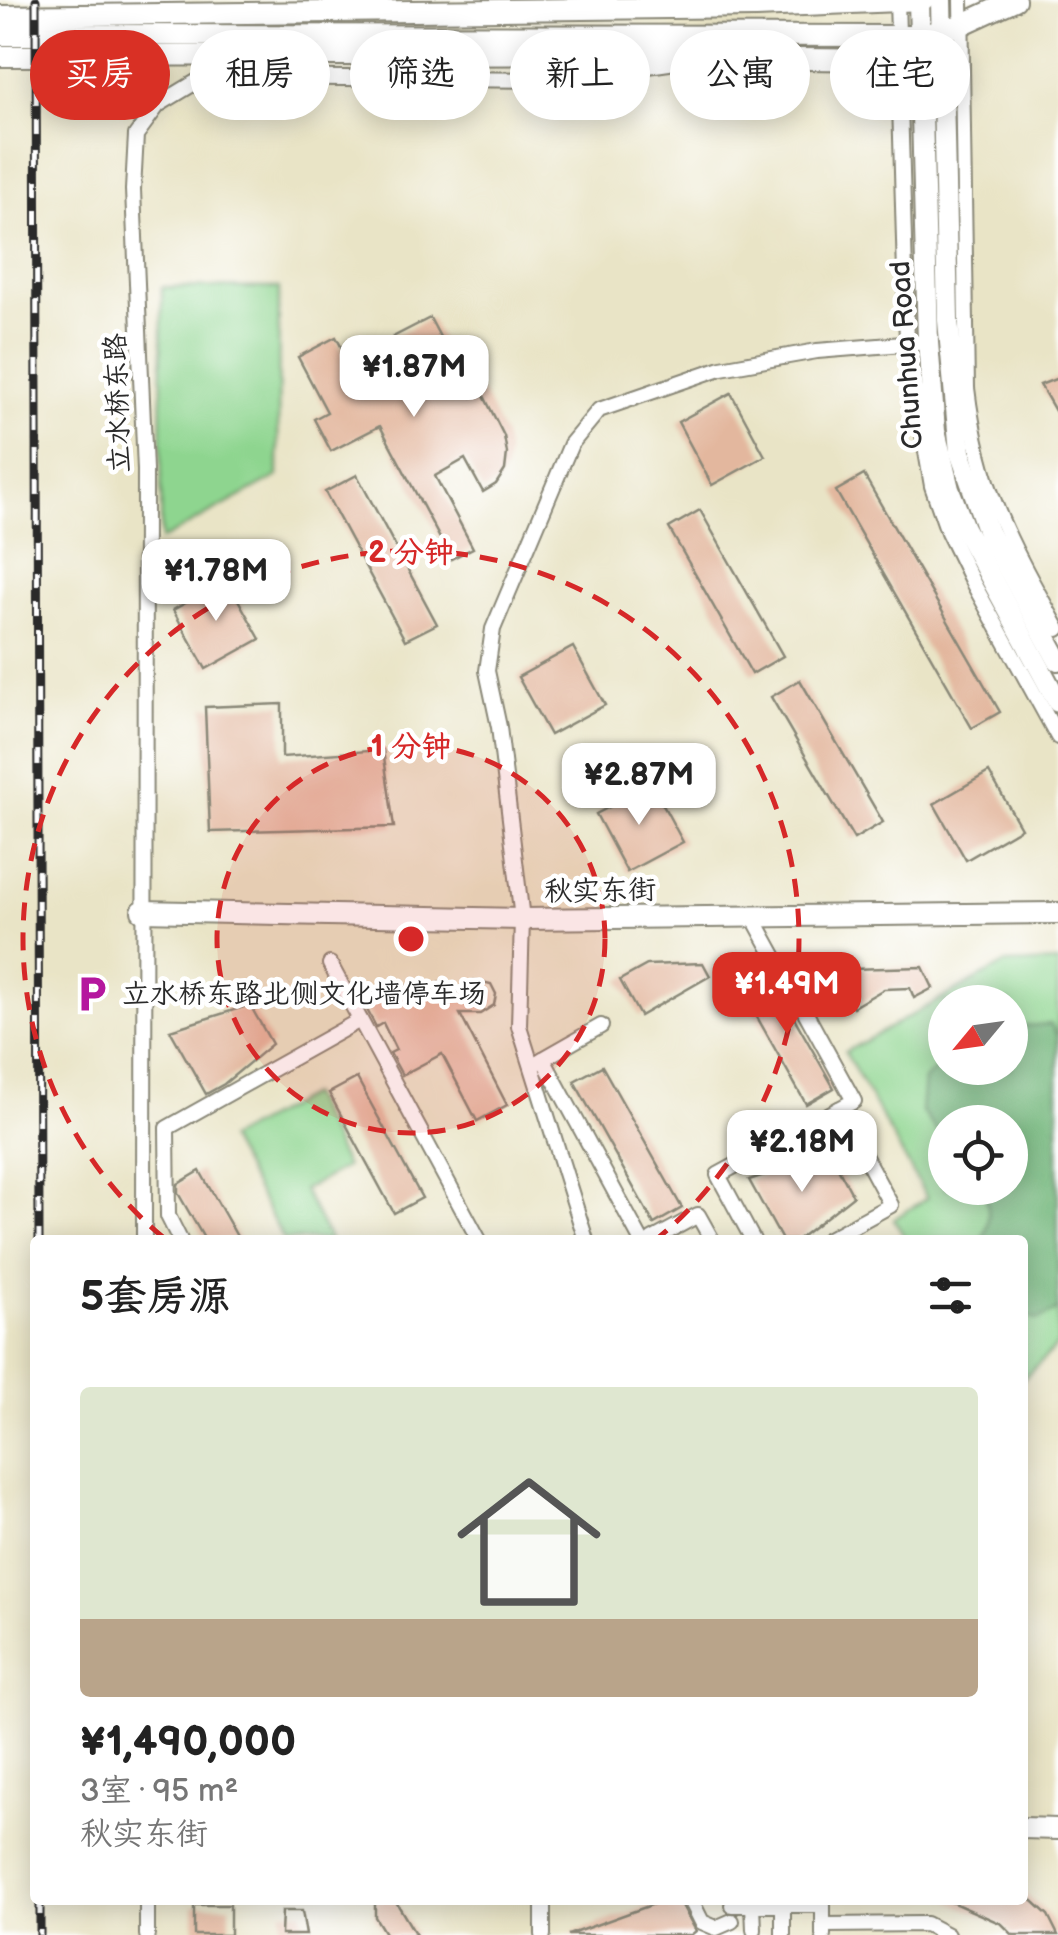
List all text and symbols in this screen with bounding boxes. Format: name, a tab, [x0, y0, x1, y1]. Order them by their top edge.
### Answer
chip: 买房	[30, 30, 170, 120]
chip: 租房	[190, 30, 330, 120]
chip: 筛选	[350, 30, 490, 120]
chip: 新上	[510, 30, 650, 120]
chip: 公寓	[670, 30, 810, 120]
chip: 住宅	[830, 30, 970, 120]
street label: Chunhua Road	[884, 260, 930, 450]
street label: 立水桥东路	[99, 332, 137, 474]
pin: ¥1.87M	[333, 335, 495, 420]
text: ¥1.87M	[362, 348, 466, 387]
text: 2 分钟	[368, 535, 454, 571]
pin: ¥1.78M	[135, 539, 297, 624]
text: ¥1.78M	[164, 552, 268, 591]
text: 1 分钟	[371, 729, 451, 765]
pin: ¥2.87M	[558, 743, 720, 828]
text: ¥2.87M	[584, 756, 694, 795]
street label: 秋实东街	[544, 874, 656, 908]
centre of rings	[393, 921, 429, 957]
pin: ¥1.49M	[706, 952, 868, 1037]
text: ¥1.49M	[734, 965, 840, 1004]
parking icon: 立水桥东路北侧文化墙停车场	[71, 973, 113, 1015]
place label: 立水桥东路北侧文化墙停车场	[122, 978, 486, 1011]
north arrow	[928, 985, 1028, 1085]
map controls	[928, 985, 1028, 1205]
button: locate	[928, 1105, 1028, 1205]
pin: ¥2.18M	[721, 1110, 883, 1195]
text: ¥2.18M	[749, 1123, 855, 1162]
icon: filters	[923, 1268, 978, 1323]
text: 5套房源	[80, 1272, 230, 1323]
icon: home	[439, 1452, 619, 1632]
text: ¥1,490,000	[80, 1717, 296, 1768]
text: 3室 · 95 m²	[80, 1772, 238, 1811]
text: 秋实东街	[80, 1815, 208, 1854]

